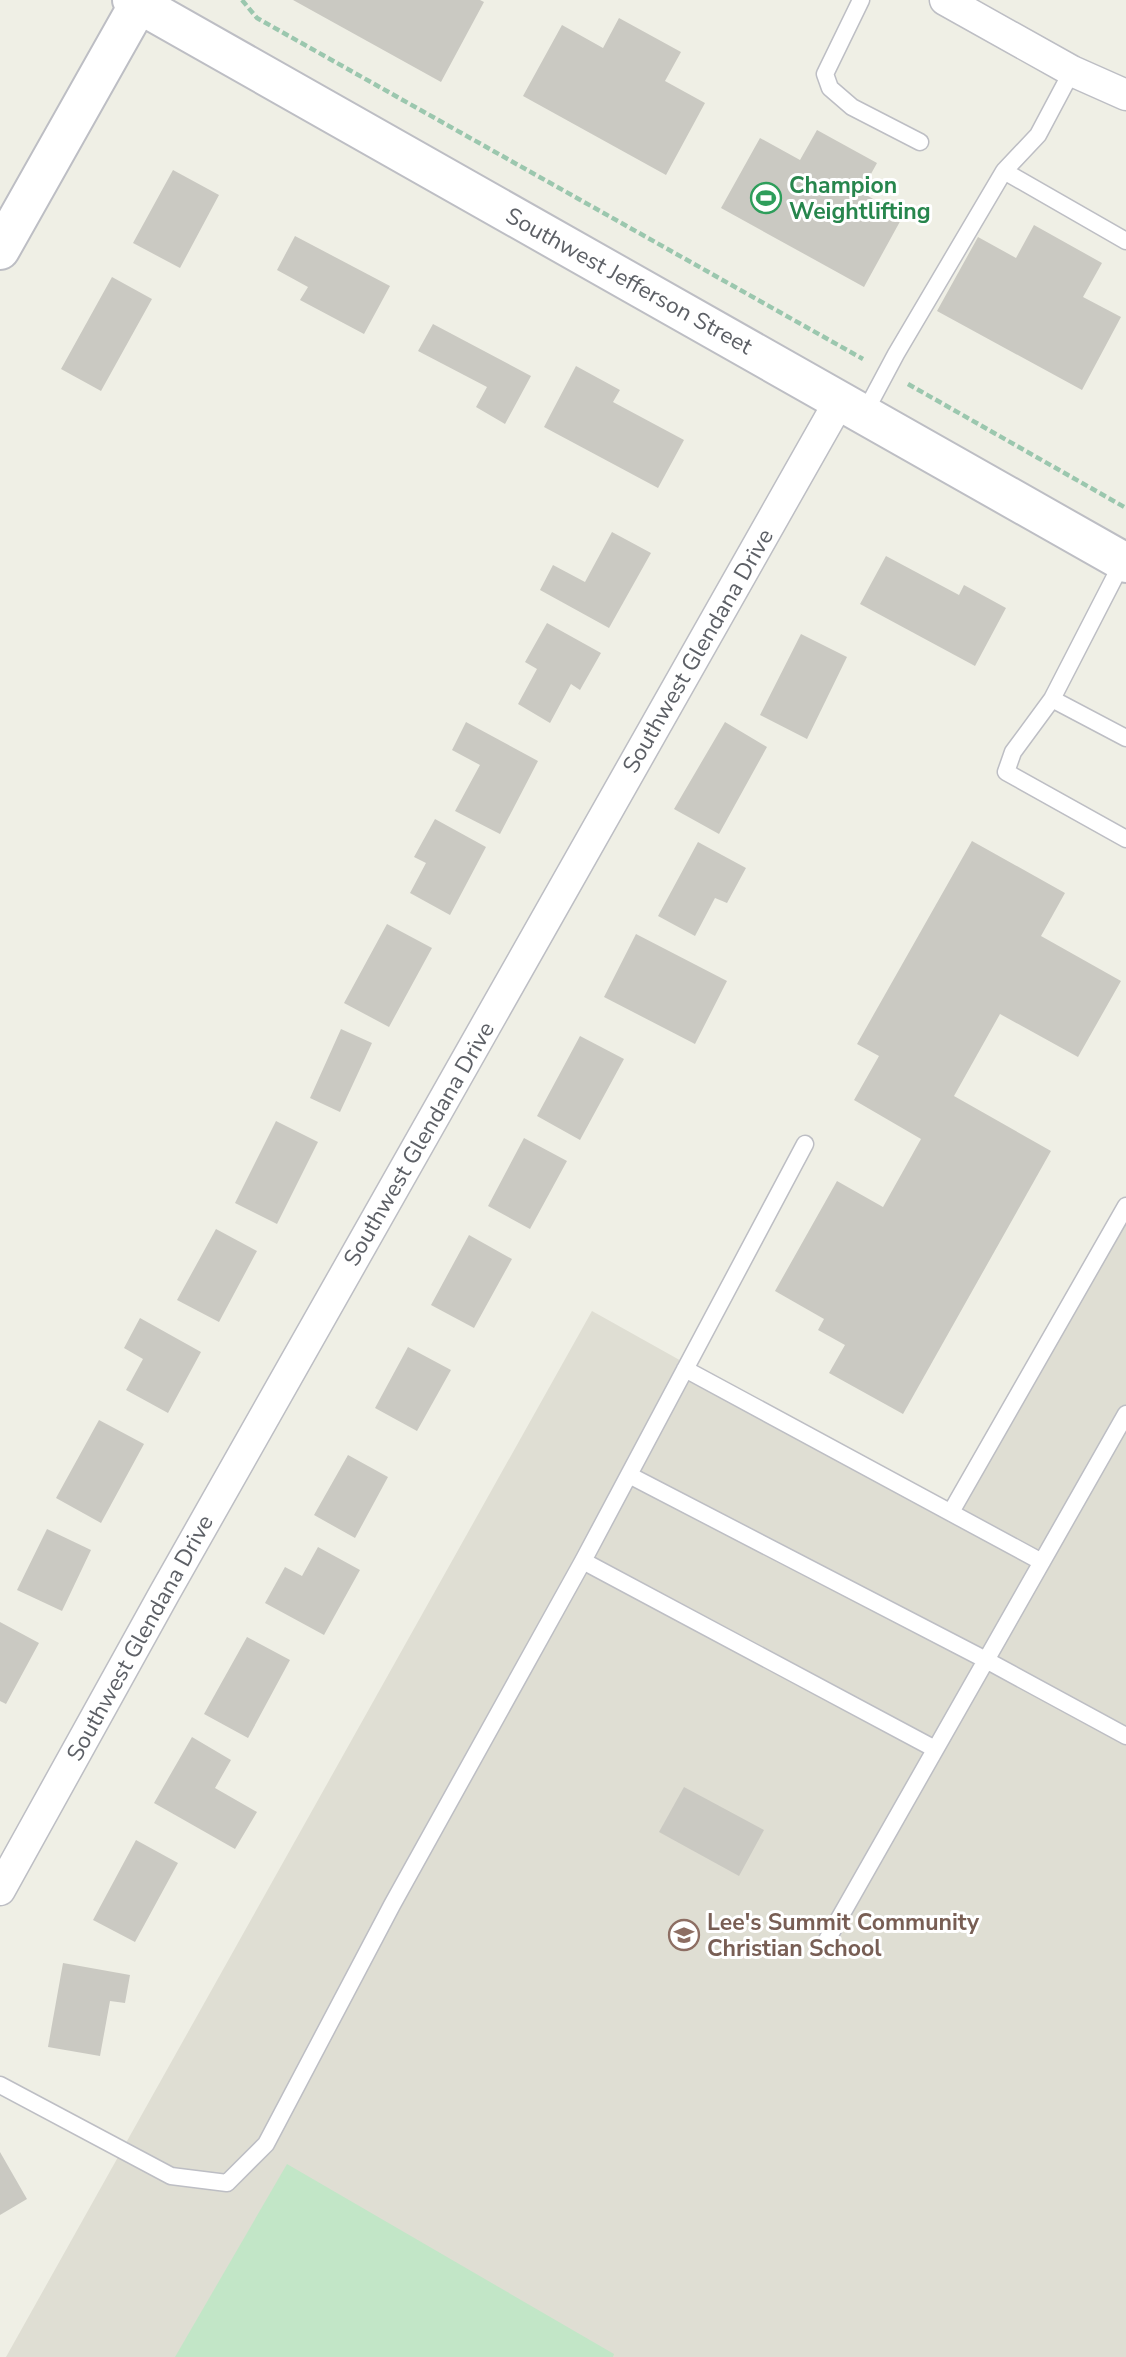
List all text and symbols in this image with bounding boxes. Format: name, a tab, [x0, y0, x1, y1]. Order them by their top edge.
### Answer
place label: Champion Weightlifting	[789, 170, 931, 227]
sports icon: Champion Weightlifting	[749, 181, 783, 215]
street label: Southwest Jefferson Street	[500, 200, 759, 362]
street label: Southwest Glendana Drive	[615, 523, 781, 779]
street label: Southwest Glendana Drive	[336, 1016, 502, 1272]
street label: Southwest Glendana Drive	[59, 1509, 221, 1767]
place label: Lee's Summit Community Christian School	[707, 1907, 980, 1964]
school or university icon: Lee's Summit Community Christian School	[667, 1918, 701, 1952]

